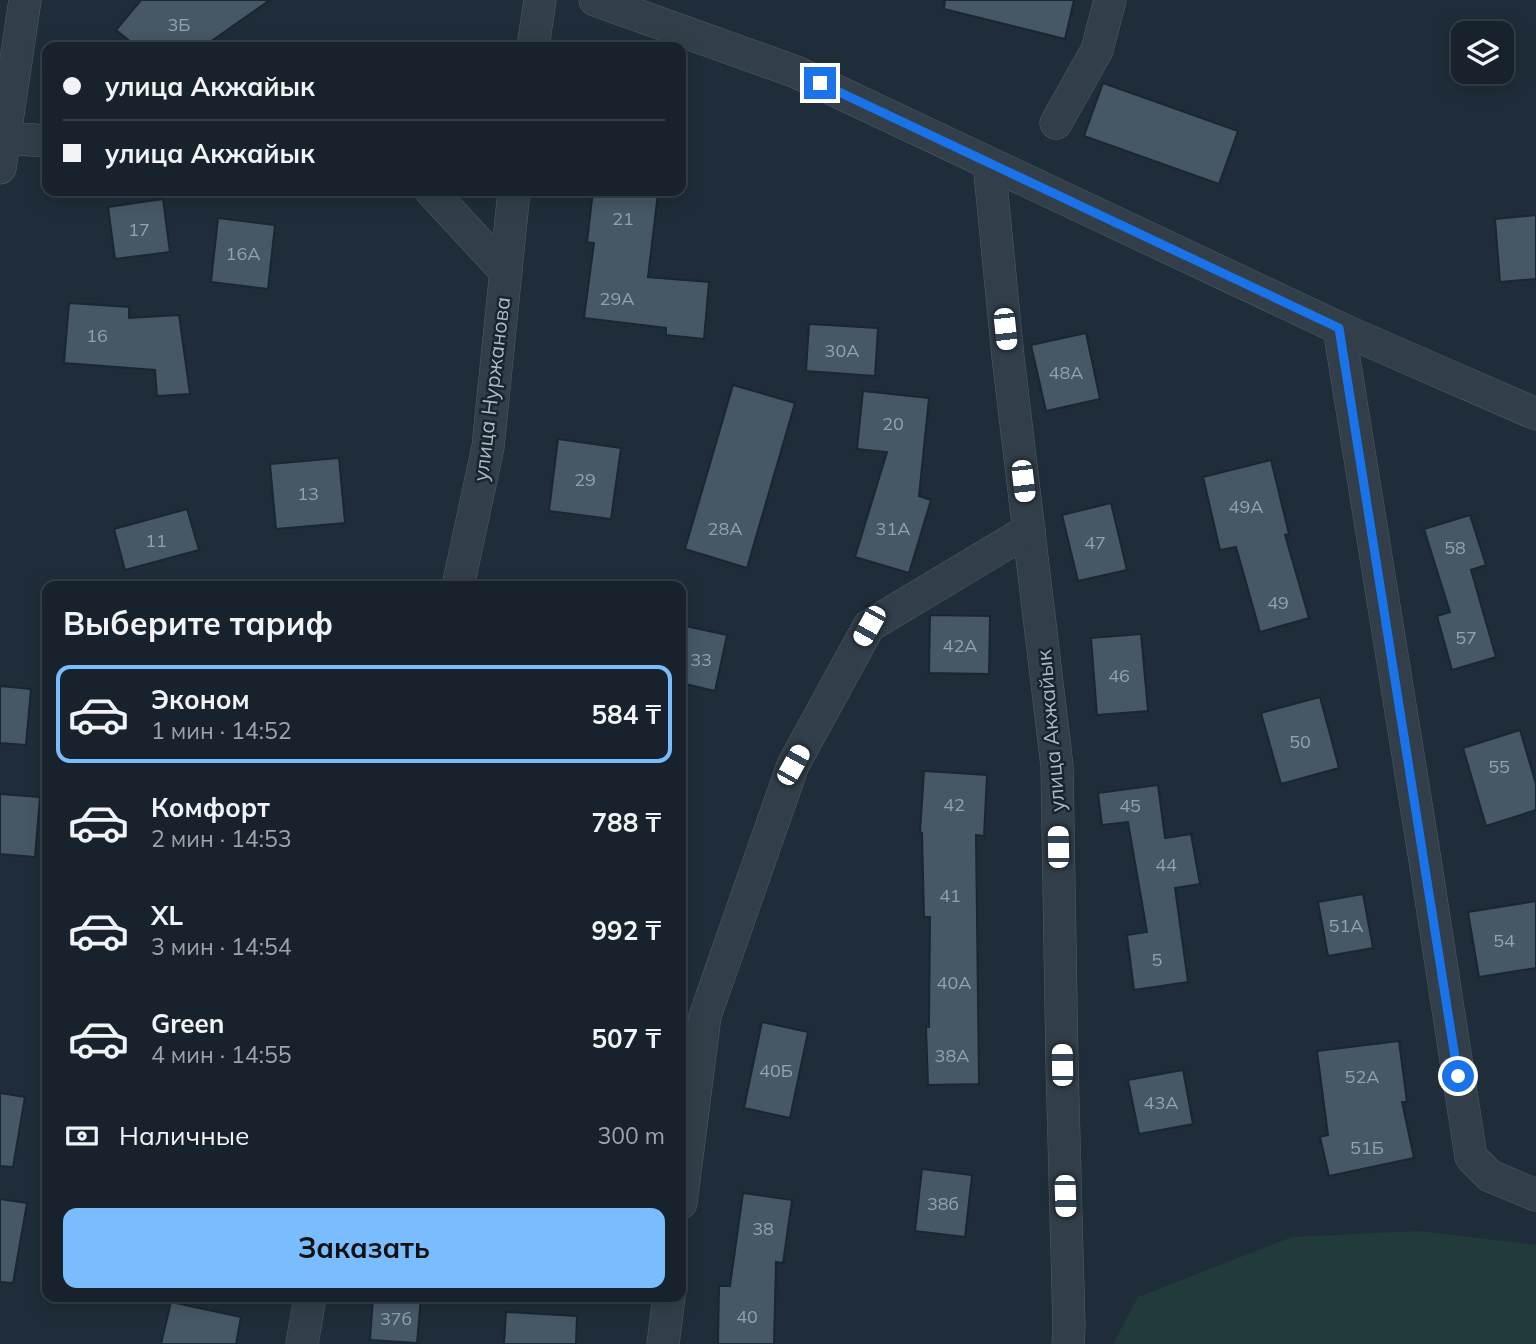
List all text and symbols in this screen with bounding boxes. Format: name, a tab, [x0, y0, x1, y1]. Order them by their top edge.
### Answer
house number: 3Б	[168, 13, 191, 36]
map controls	[1451, 21, 1514, 84]
button: layers	[1451, 21, 1514, 84]
route end	[804, 67, 836, 99]
text: улица Акжайык	[105, 70, 315, 103]
text: улица Акжайык	[105, 137, 315, 170]
house number: 21	[612, 207, 634, 230]
house number: 17	[128, 218, 150, 241]
house number: 16А	[226, 242, 260, 265]
house number: 29А	[600, 287, 634, 310]
street label: улица Нуржанова	[467, 295, 515, 483]
car	[993, 307, 1018, 351]
house number: 16	[86, 324, 108, 347]
house number: 30А	[825, 339, 859, 362]
house number: 48А	[1049, 361, 1083, 384]
house number: 20	[882, 412, 904, 435]
car	[1011, 459, 1036, 503]
house number: 29	[574, 468, 596, 491]
house number: 13	[297, 482, 319, 505]
house number: 49А	[1229, 495, 1263, 518]
house number: 28А	[708, 517, 742, 540]
house number: 31А	[876, 517, 910, 540]
house number: 11	[145, 529, 167, 552]
house number: 47	[1084, 531, 1106, 554]
house number: 58	[1444, 536, 1466, 559]
house number: 49	[1267, 591, 1289, 614]
text: Выберите тариф	[63, 603, 333, 643]
car	[850, 603, 889, 649]
house number: 57	[1455, 626, 1477, 649]
house number: 42А	[943, 634, 977, 657]
house number: 33	[690, 648, 712, 671]
street label: улица Акжайык	[1030, 648, 1070, 813]
house number: 46	[1108, 664, 1130, 687]
icon: car	[67, 683, 130, 746]
text: Эконом	[151, 683, 250, 716]
text: 584 ₸	[591, 698, 661, 731]
text: 1 мин · 14:52	[151, 716, 291, 745]
house number: 50	[1289, 730, 1311, 753]
car	[774, 742, 813, 788]
house number: 55	[1488, 755, 1510, 778]
icon: car	[67, 791, 130, 854]
text: Комфорт	[151, 791, 270, 824]
house number: 42	[943, 793, 965, 816]
house number: 45	[1119, 794, 1141, 817]
text: 788 ₸	[591, 806, 661, 839]
text: 2 мин · 14:53	[151, 824, 291, 853]
car	[1048, 826, 1069, 868]
house number: 44	[1155, 853, 1177, 876]
house number: 41	[939, 884, 961, 907]
icon: car	[67, 899, 130, 962]
text: XL	[151, 899, 183, 932]
text: 992 ₸	[591, 914, 661, 947]
house number: 51А	[1329, 914, 1363, 937]
house number: 54	[1493, 929, 1515, 952]
text: 3 мин · 14:54	[151, 932, 291, 961]
house number: 5	[1152, 948, 1163, 971]
house number: 40А	[937, 971, 971, 994]
icon: car	[67, 1007, 130, 1070]
text: Green	[151, 1007, 224, 1040]
text: 507 ₸	[591, 1022, 661, 1055]
text: 4 мин · 14:55	[151, 1040, 291, 1069]
house number: 38А	[935, 1044, 969, 1067]
car	[1052, 1044, 1073, 1086]
house number: 40Б	[759, 1059, 793, 1082]
route start	[1442, 1060, 1474, 1092]
house number: 52А	[1345, 1065, 1379, 1088]
house number: 43А	[1144, 1091, 1178, 1114]
icon: cash	[63, 1117, 101, 1155]
text: Наличные	[119, 1119, 249, 1152]
text: 300 m	[597, 1121, 665, 1150]
house number: 51Б	[1350, 1136, 1384, 1159]
car	[1054, 1175, 1077, 1217]
house number: 38б	[927, 1192, 959, 1215]
button: Заказать	[63, 1208, 665, 1288]
house number: 38	[752, 1217, 774, 1240]
house number: 40	[736, 1305, 758, 1328]
house number: 37б	[380, 1307, 412, 1330]

